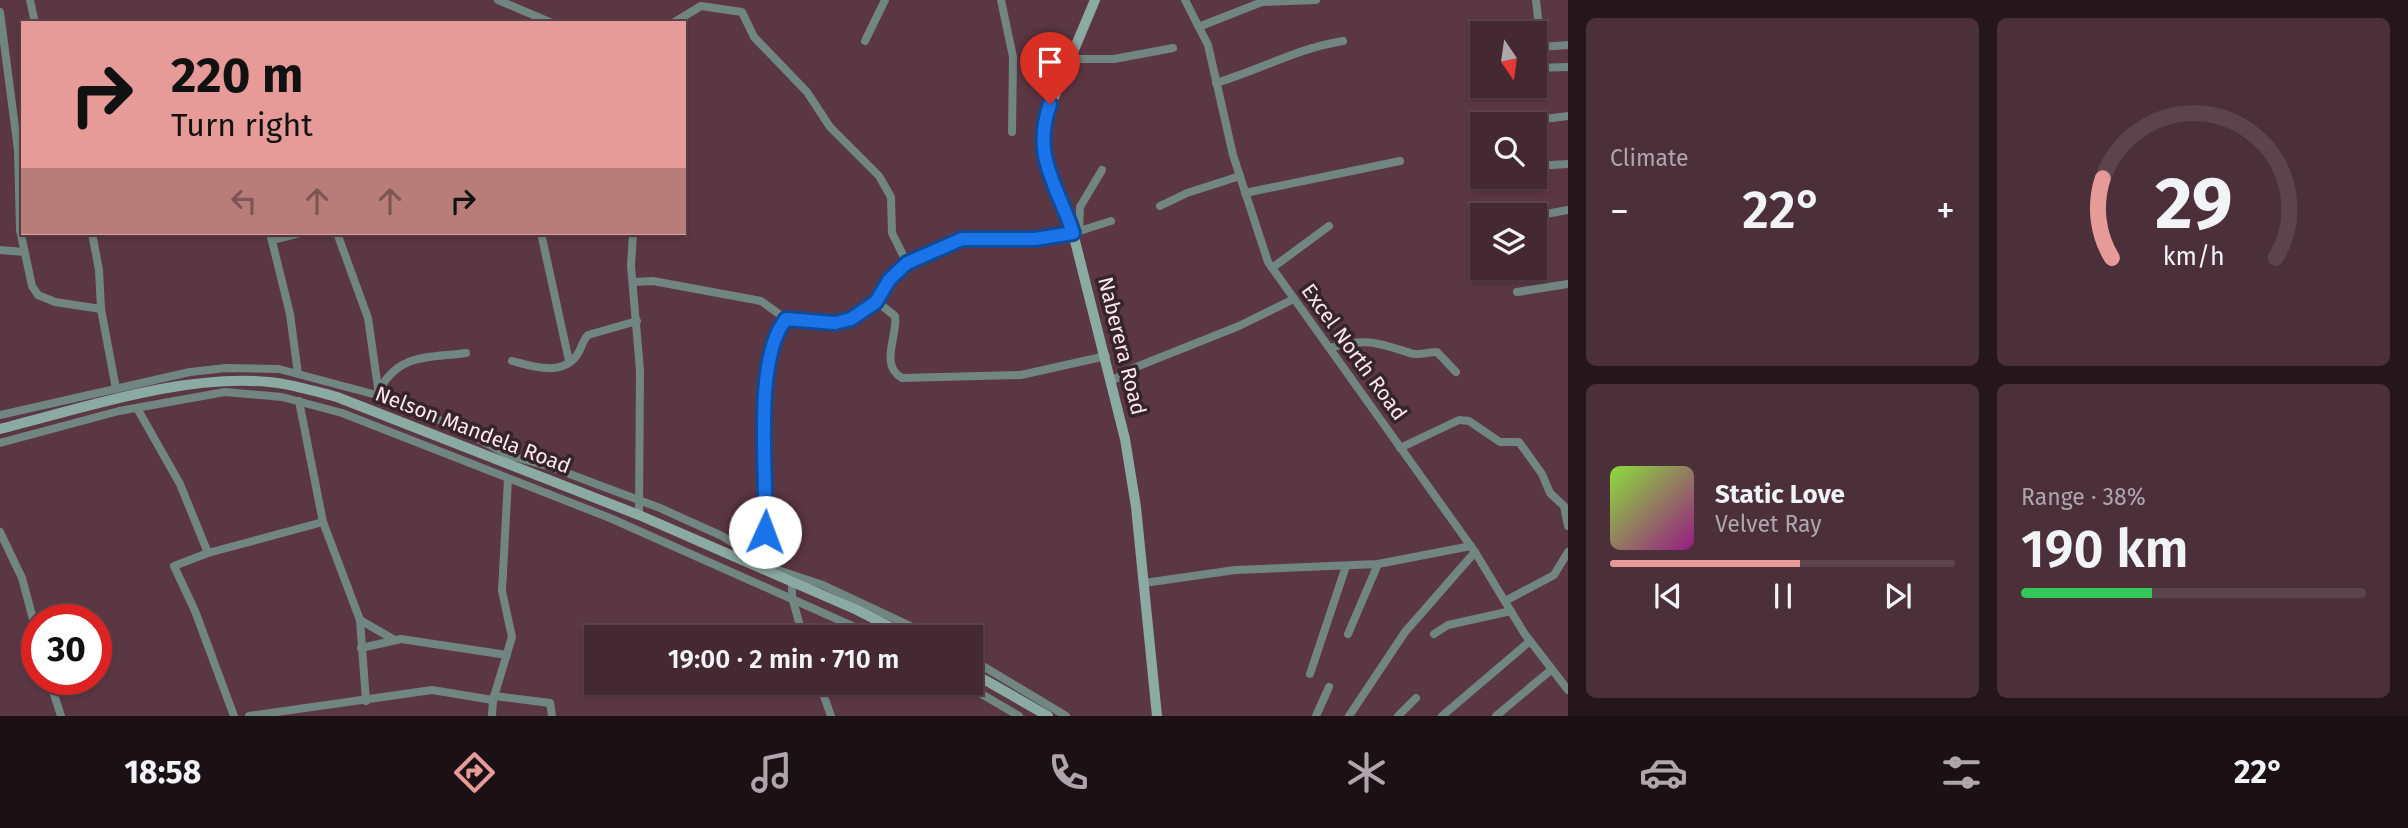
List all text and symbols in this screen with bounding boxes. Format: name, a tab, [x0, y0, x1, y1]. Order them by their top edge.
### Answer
north arrow	[1470, 21, 1547, 98]
map controls	[1470, 21, 1547, 280]
pin	[1020, 32, 1080, 104]
icon: arrive	[1031, 43, 1069, 81]
text: 220 m	[171, 46, 303, 105]
icon: right	[56, 49, 147, 140]
text: Turn right	[171, 106, 313, 144]
button: search	[1470, 112, 1547, 189]
text: Climate	[1610, 144, 1689, 172]
text: 29	[2155, 160, 2232, 247]
text: 22°	[1742, 179, 1823, 242]
icon: left	[225, 182, 263, 220]
icon: ahead	[298, 182, 336, 220]
icon: ahead	[371, 182, 409, 220]
icon: right	[444, 182, 482, 220]
text: −	[1610, 188, 1629, 234]
text: +	[1936, 188, 1955, 234]
button: layers	[1470, 203, 1547, 280]
text: km/h	[2163, 242, 2224, 272]
street label: Naberera Road	[1092, 274, 1152, 418]
street label: Excel North Road	[1296, 279, 1412, 425]
street label: Nelson Mandela Road	[372, 381, 574, 479]
text: Static Love	[1715, 479, 1845, 510]
text: Range · 38%	[2021, 483, 2146, 511]
position arrow	[728, 495, 802, 569]
text: Velvet Ray	[1715, 510, 1822, 538]
text: 190 km	[2021, 518, 2189, 581]
icon: previous	[1649, 577, 1687, 615]
icon: pause	[1764, 577, 1802, 615]
icon: next	[1879, 577, 1917, 615]
speed limit sign: 30	[21, 604, 112, 695]
text: 19:00 · 2 min · 710 m	[668, 644, 899, 675]
icon: directions	[450, 748, 499, 797]
icon: music	[747, 748, 796, 797]
icon: phone	[1044, 748, 1093, 797]
icon: climate	[1342, 748, 1391, 797]
icon: car	[1639, 748, 1688, 797]
icon: filters	[1937, 748, 1986, 797]
text: 18:58	[124, 753, 201, 791]
text: 22°	[2234, 753, 2284, 791]

